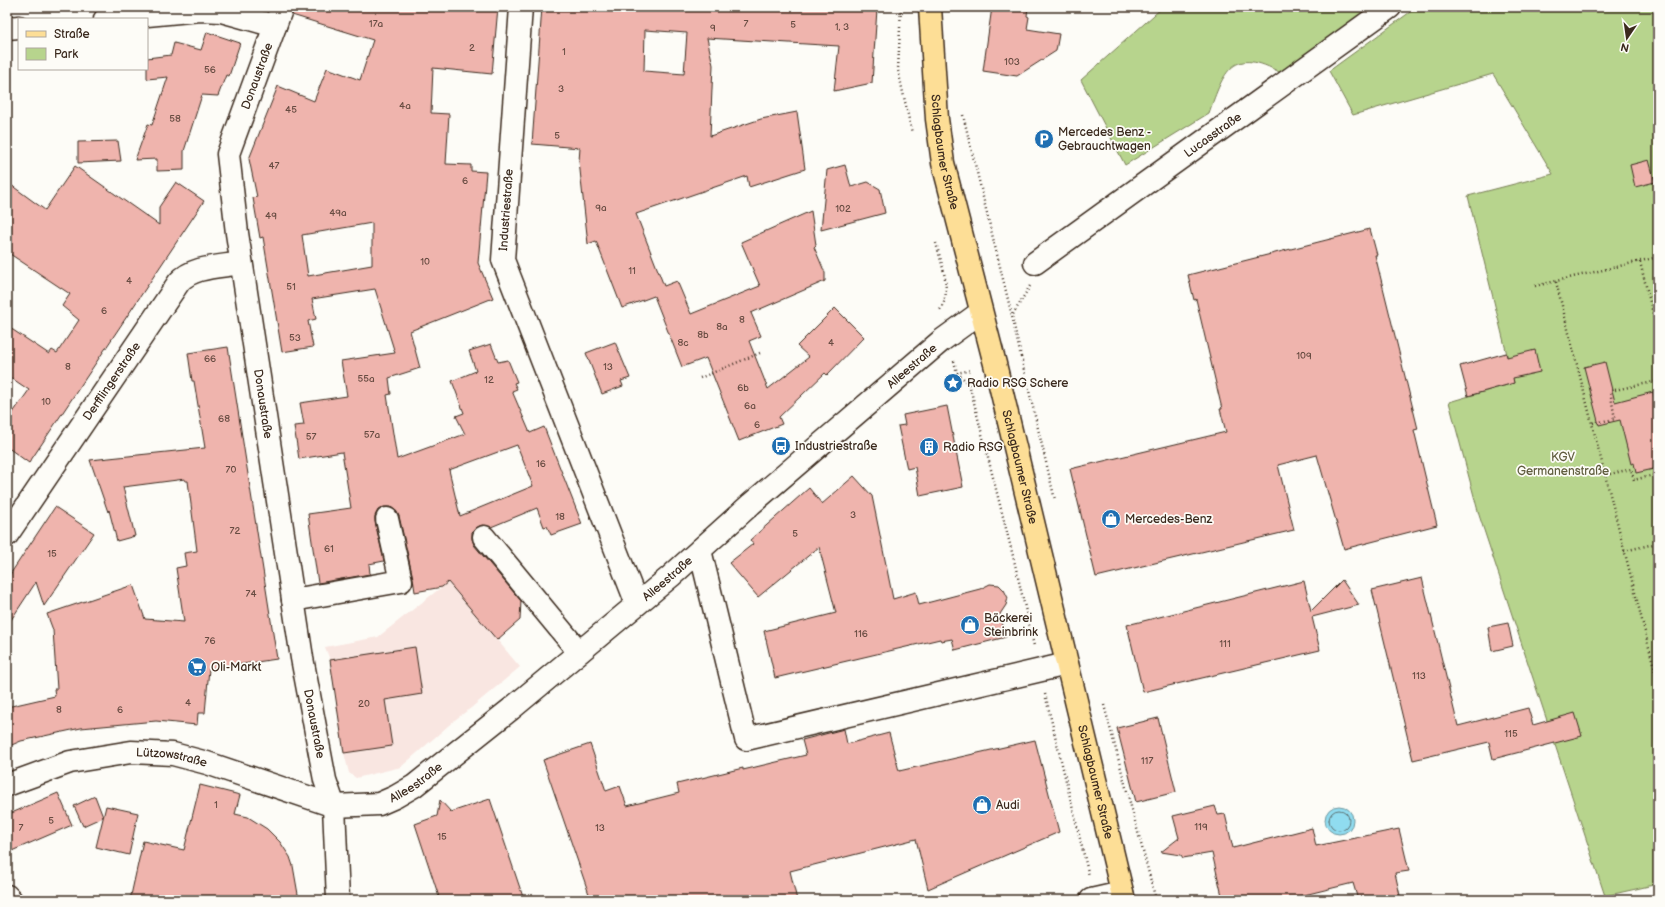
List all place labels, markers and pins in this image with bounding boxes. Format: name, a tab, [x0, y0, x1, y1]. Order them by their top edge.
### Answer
place label: Mercedes Benz - Gebrauchtwagen	[1058, 125, 1151, 154]
parking icon: Mercedes Benz - Gebrauchtwagen	[1033, 128, 1055, 150]
place icon: Radio RSG Schere	[942, 372, 964, 394]
place label: Radio RSG Schere	[967, 376, 1068, 391]
bus stop icon: Industriestraße	[770, 435, 792, 457]
building icon: Radio RSG	[918, 436, 940, 458]
place label: Industriestraße	[795, 439, 877, 454]
place label: Radio RSG	[943, 440, 1003, 455]
shop icon: Mercedes-Benz	[1100, 508, 1122, 530]
place label: Mercedes-Benz	[1125, 512, 1212, 527]
place label: Bäckerei Steinbrink	[984, 611, 1038, 640]
shop icon: Bäckerei Steinbrink	[959, 614, 981, 636]
supermarket icon: Oli-Markt	[186, 656, 208, 678]
place label: Oli-Markt	[211, 660, 262, 675]
shop icon: Audi	[971, 794, 993, 816]
place label: Audi	[996, 798, 1020, 813]

